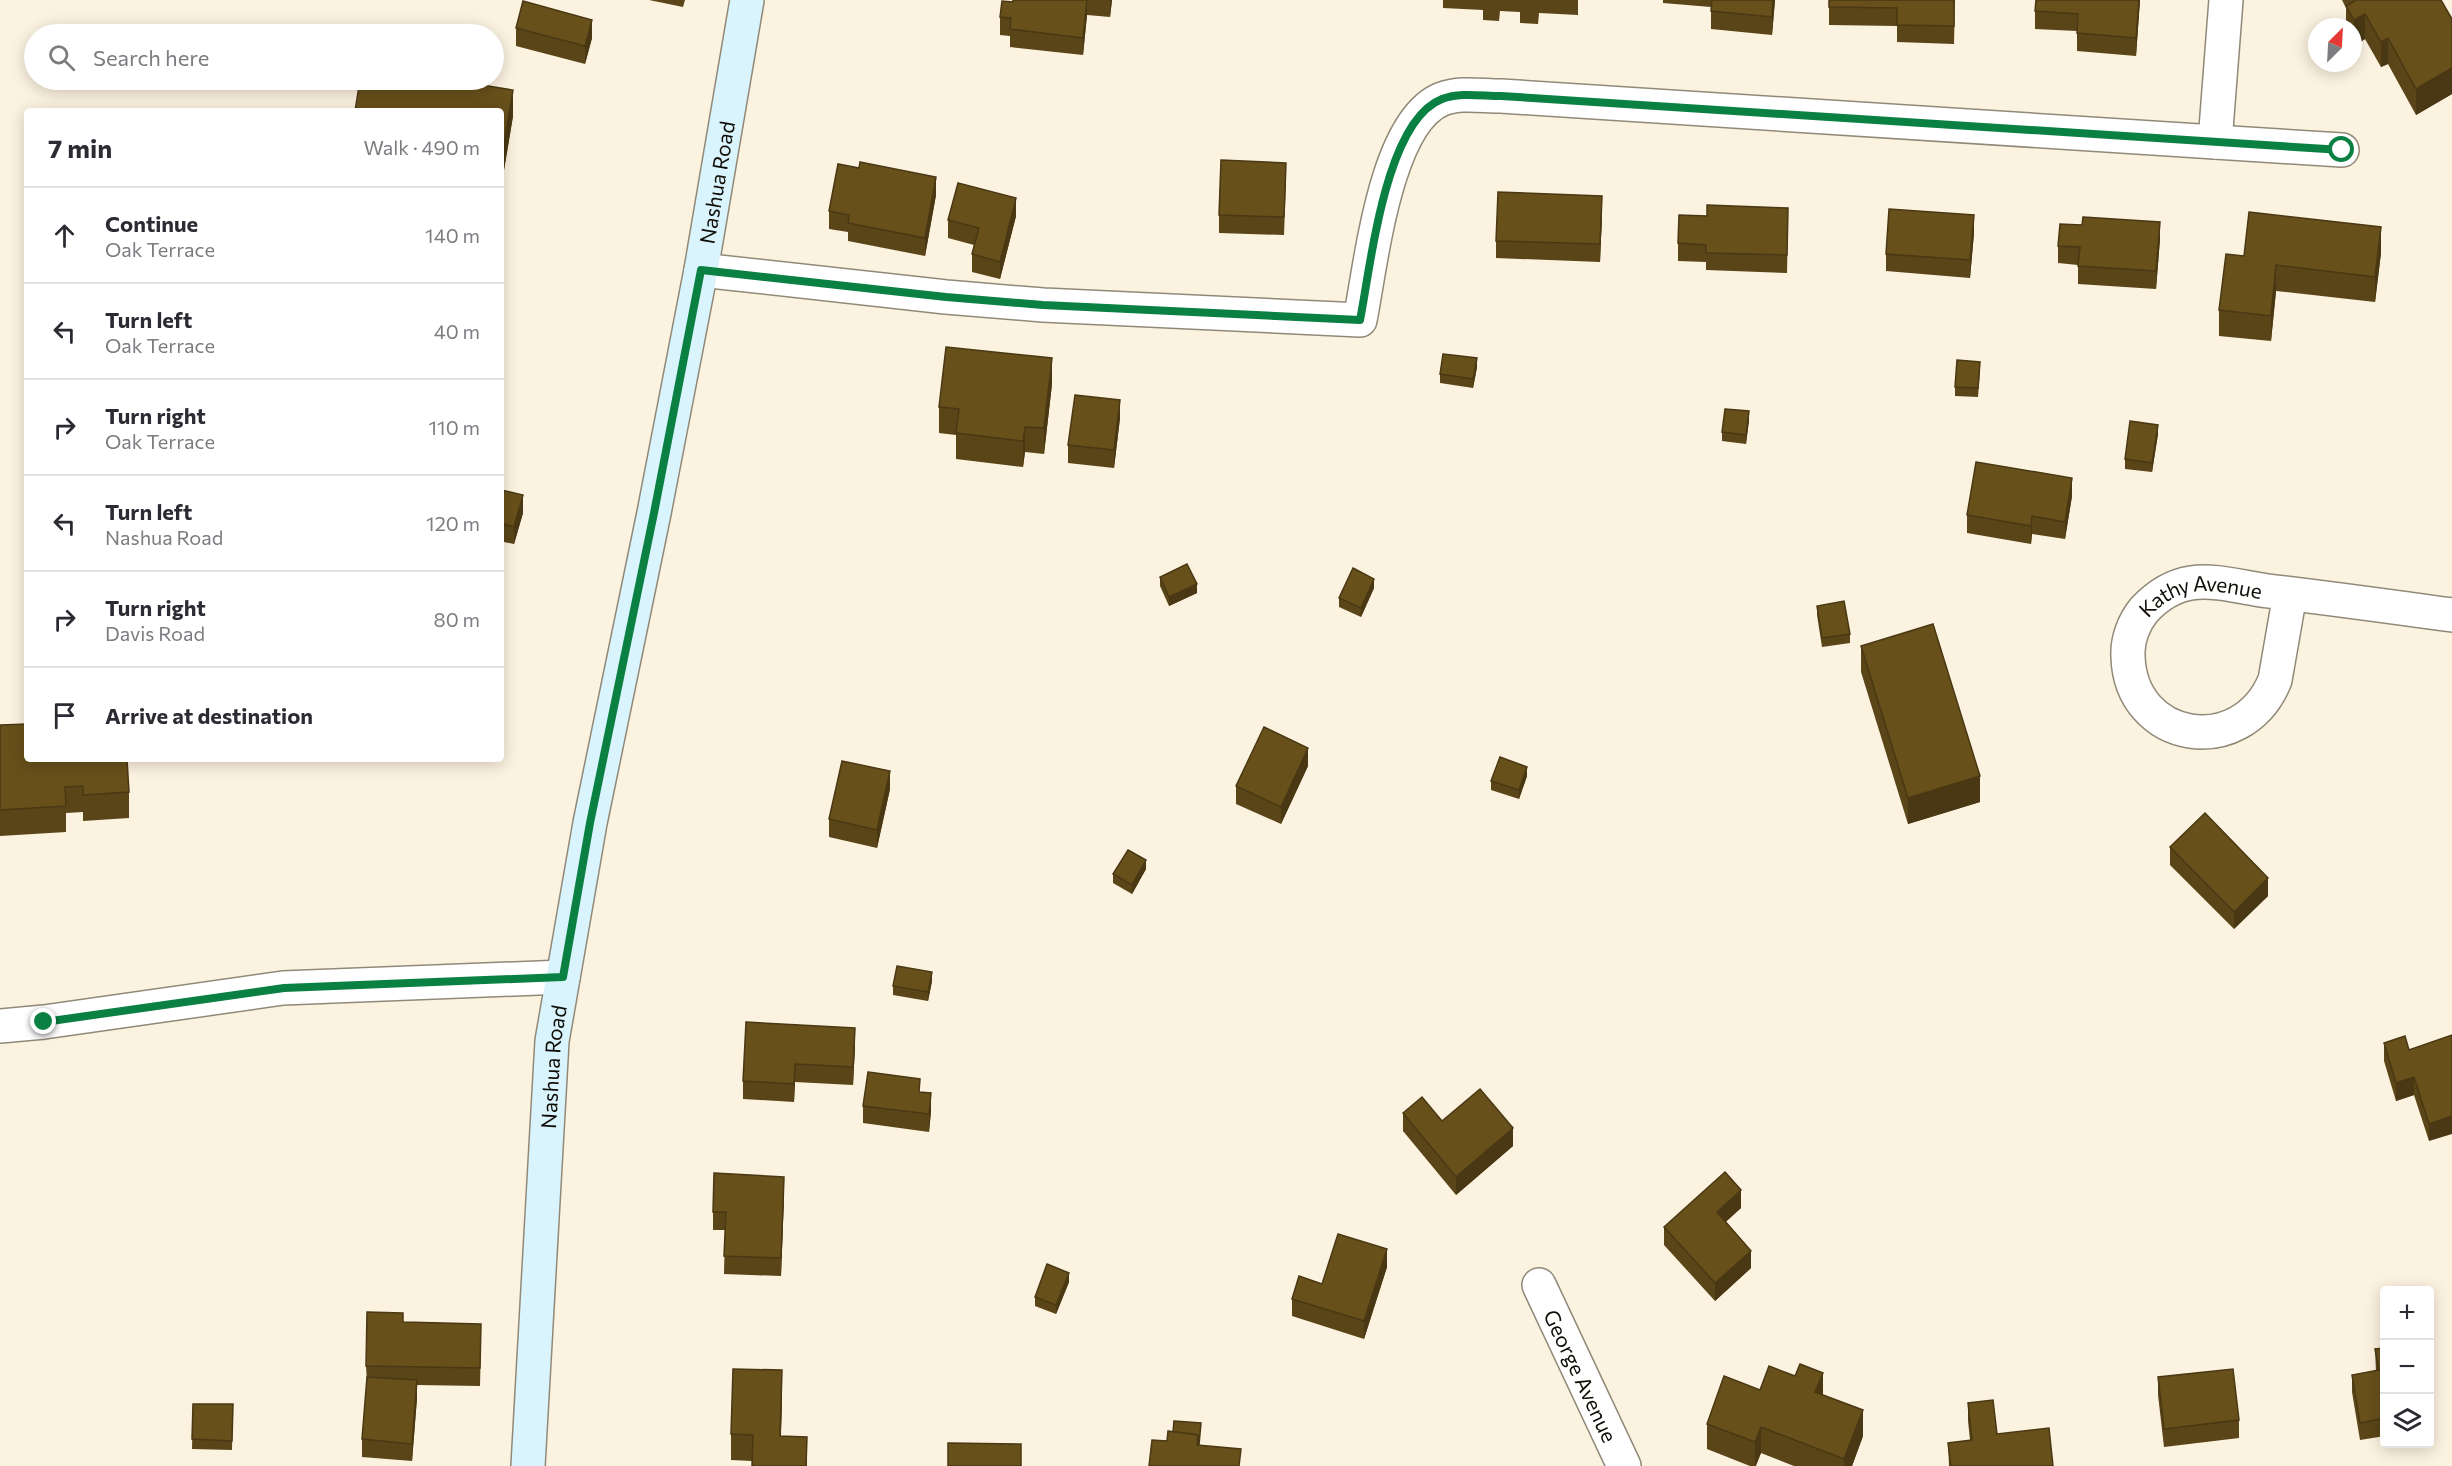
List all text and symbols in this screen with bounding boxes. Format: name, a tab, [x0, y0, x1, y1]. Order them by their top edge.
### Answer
north arrow	[2308, 18, 2362, 72]
search box	[24, 24, 504, 90]
icon: search	[45, 41, 78, 74]
text: Search here	[93, 44, 209, 71]
street label: Nashua Road	[693, 119, 739, 246]
text: 7 min	[48, 132, 112, 163]
text: Walk · 490 m	[363, 135, 480, 159]
route start	[2328, 136, 2354, 162]
text: Continue	[105, 210, 198, 237]
icon: ahead	[48, 219, 81, 252]
text: 140 m	[425, 223, 480, 247]
text: Oak Terrace	[105, 237, 215, 261]
text: Turn left	[105, 306, 192, 333]
icon: left	[48, 315, 81, 348]
text: 40 m	[434, 319, 480, 343]
text: Oak Terrace	[105, 333, 215, 357]
text: Turn right	[105, 402, 206, 429]
icon: right	[48, 411, 81, 444]
text: 110 m	[429, 415, 480, 439]
text: Oak Terrace	[105, 429, 215, 453]
text: Turn left	[105, 498, 192, 525]
icon: left	[48, 507, 81, 540]
text: 120 m	[426, 511, 480, 535]
text: Nashua Road	[105, 525, 223, 549]
street label: Kathy Avenue	[2133, 569, 2264, 621]
text: Turn right	[105, 594, 206, 621]
icon: right	[48, 603, 81, 636]
text: 80 m	[434, 607, 480, 631]
text: Davis Road	[105, 621, 205, 645]
icon: arrive	[48, 699, 81, 732]
text: Arrive at destination	[105, 702, 313, 729]
street label: Nashua Road	[535, 1003, 571, 1129]
route end	[30, 1008, 56, 1034]
map controls	[2380, 1286, 2434, 1448]
button: +	[2380, 1286, 2434, 1340]
street label: George Avenue	[1540, 1305, 1623, 1446]
button: −	[2380, 1340, 2434, 1394]
button: layers	[2380, 1394, 2434, 1448]

